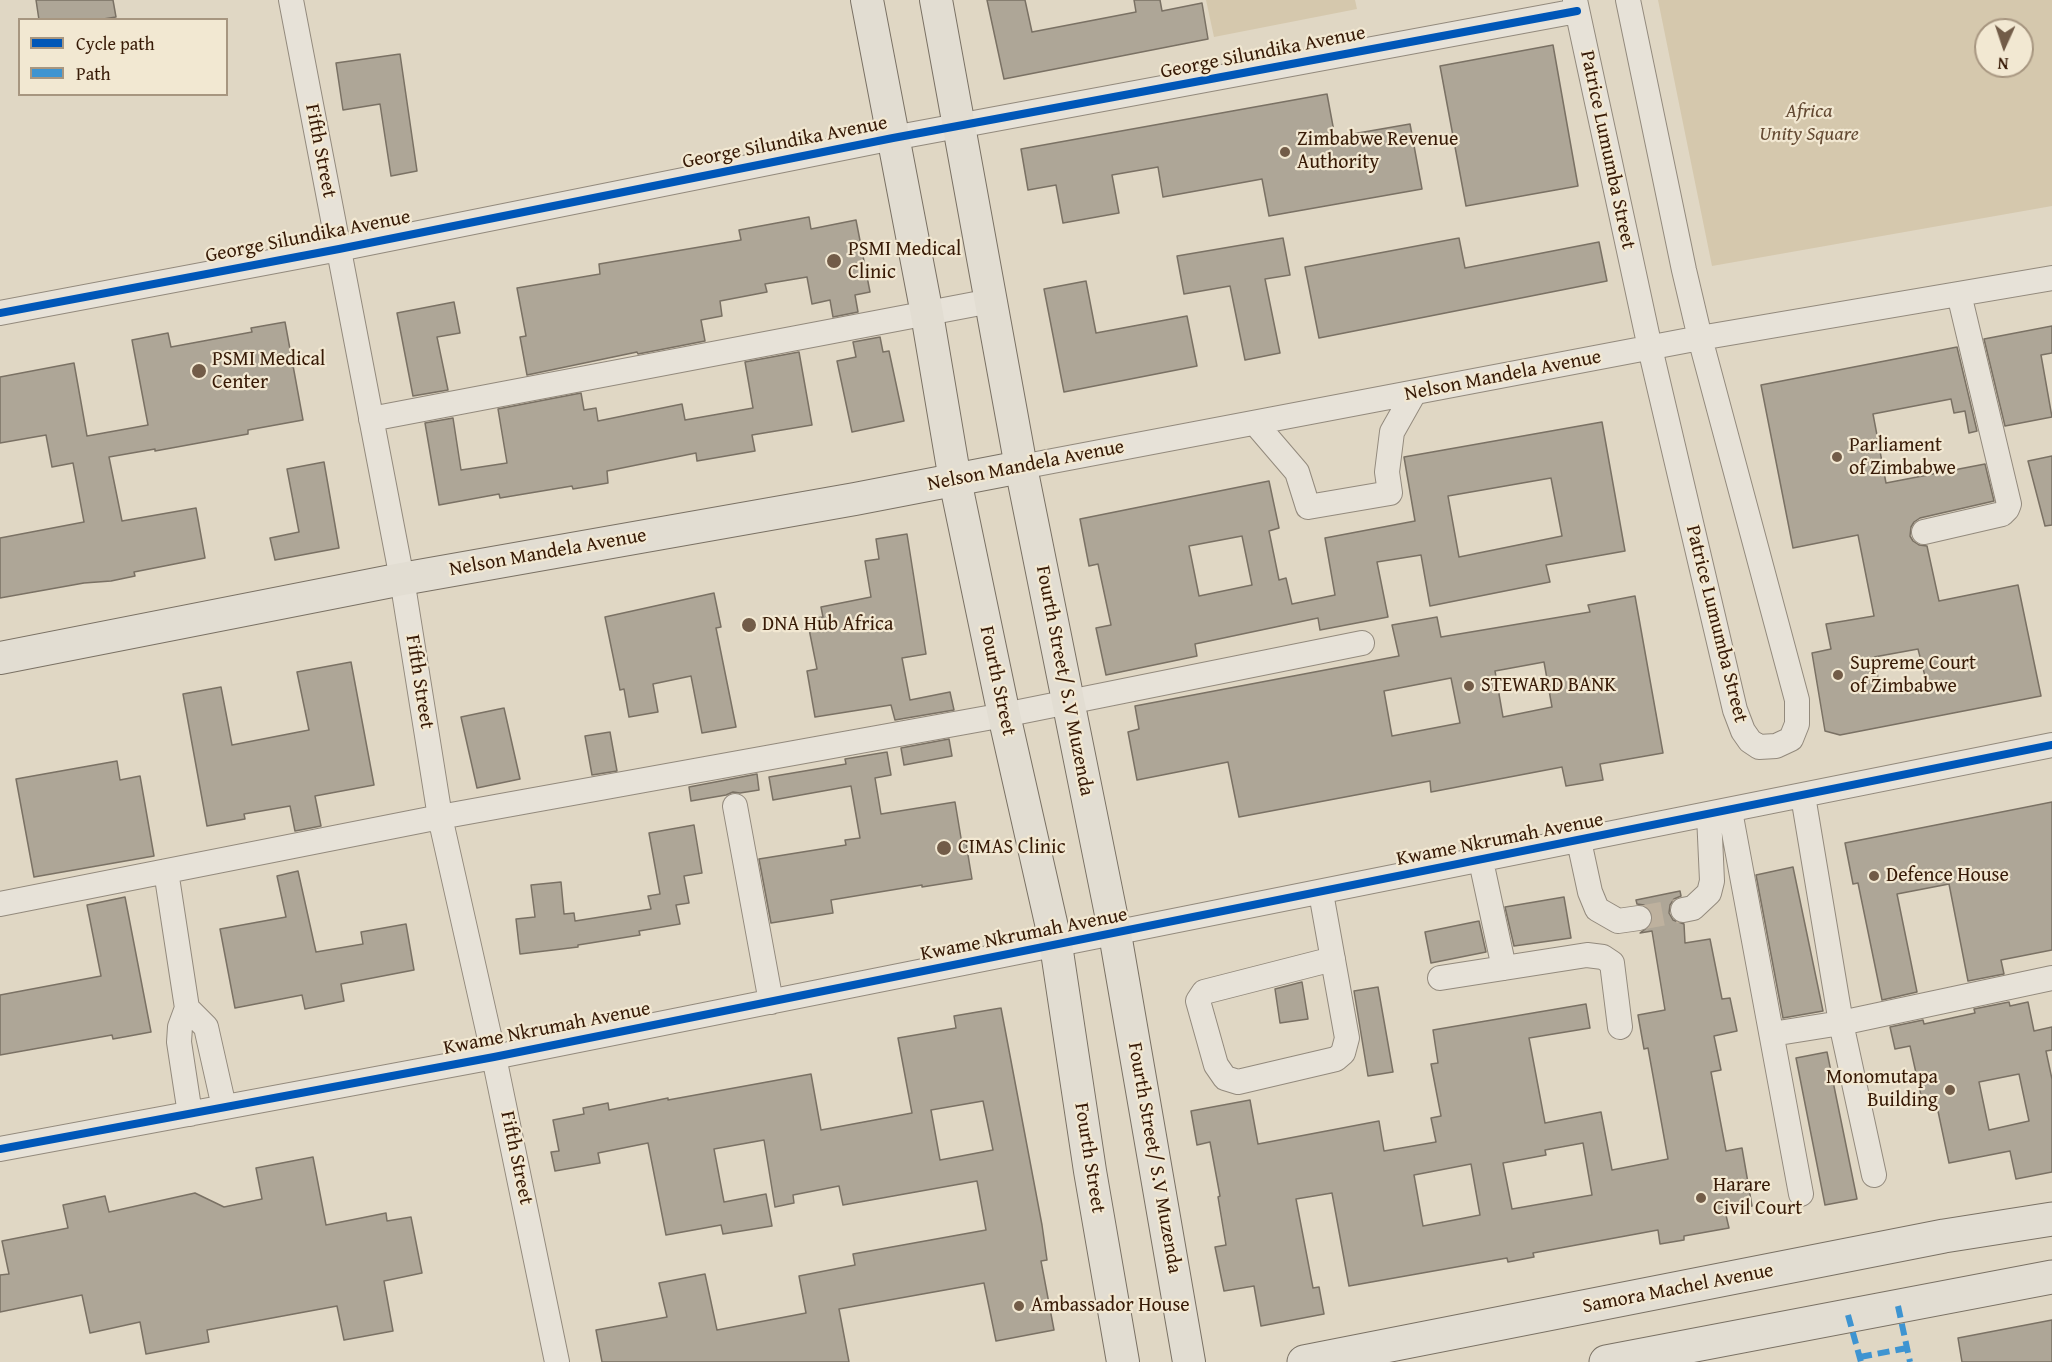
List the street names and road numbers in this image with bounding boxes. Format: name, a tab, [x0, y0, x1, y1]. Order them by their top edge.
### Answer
street label: George Silundika Avenue	[1159, 21, 1367, 85]
street label: Patrice Lumumba Street	[1574, 48, 1640, 252]
street label: Fifth Street	[299, 102, 341, 200]
street label: George Silundika Avenue	[681, 111, 889, 175]
street label: George Silundika Avenue	[204, 205, 412, 269]
street label: Nelson Mandela Avenue	[1403, 345, 1603, 407]
street label: Nelson Mandela Avenue	[926, 435, 1126, 497]
street label: Patrice Lumumba Street	[1680, 523, 1752, 725]
street label: Nelson Mandela Avenue	[447, 524, 649, 582]
street label: Fourth Street/ S.V Muzenda	[1030, 564, 1098, 798]
street label: Fourth Street	[974, 624, 1020, 738]
street label: Fifth Street	[400, 633, 438, 731]
street label: Kwame Nkrumah Avenue	[1394, 808, 1606, 872]
street label: Kwame Nkrumah Avenue	[918, 903, 1130, 967]
street label: Kwame Nkrumah Avenue	[441, 997, 653, 1061]
street label: Fourth Street/ S.V Muzenda	[1122, 1041, 1186, 1275]
street label: Fourth Street	[1068, 1101, 1110, 1215]
street label: Fifth Street	[494, 1109, 538, 1207]
street label: Samora Machel Avenue	[1580, 1259, 1776, 1319]

